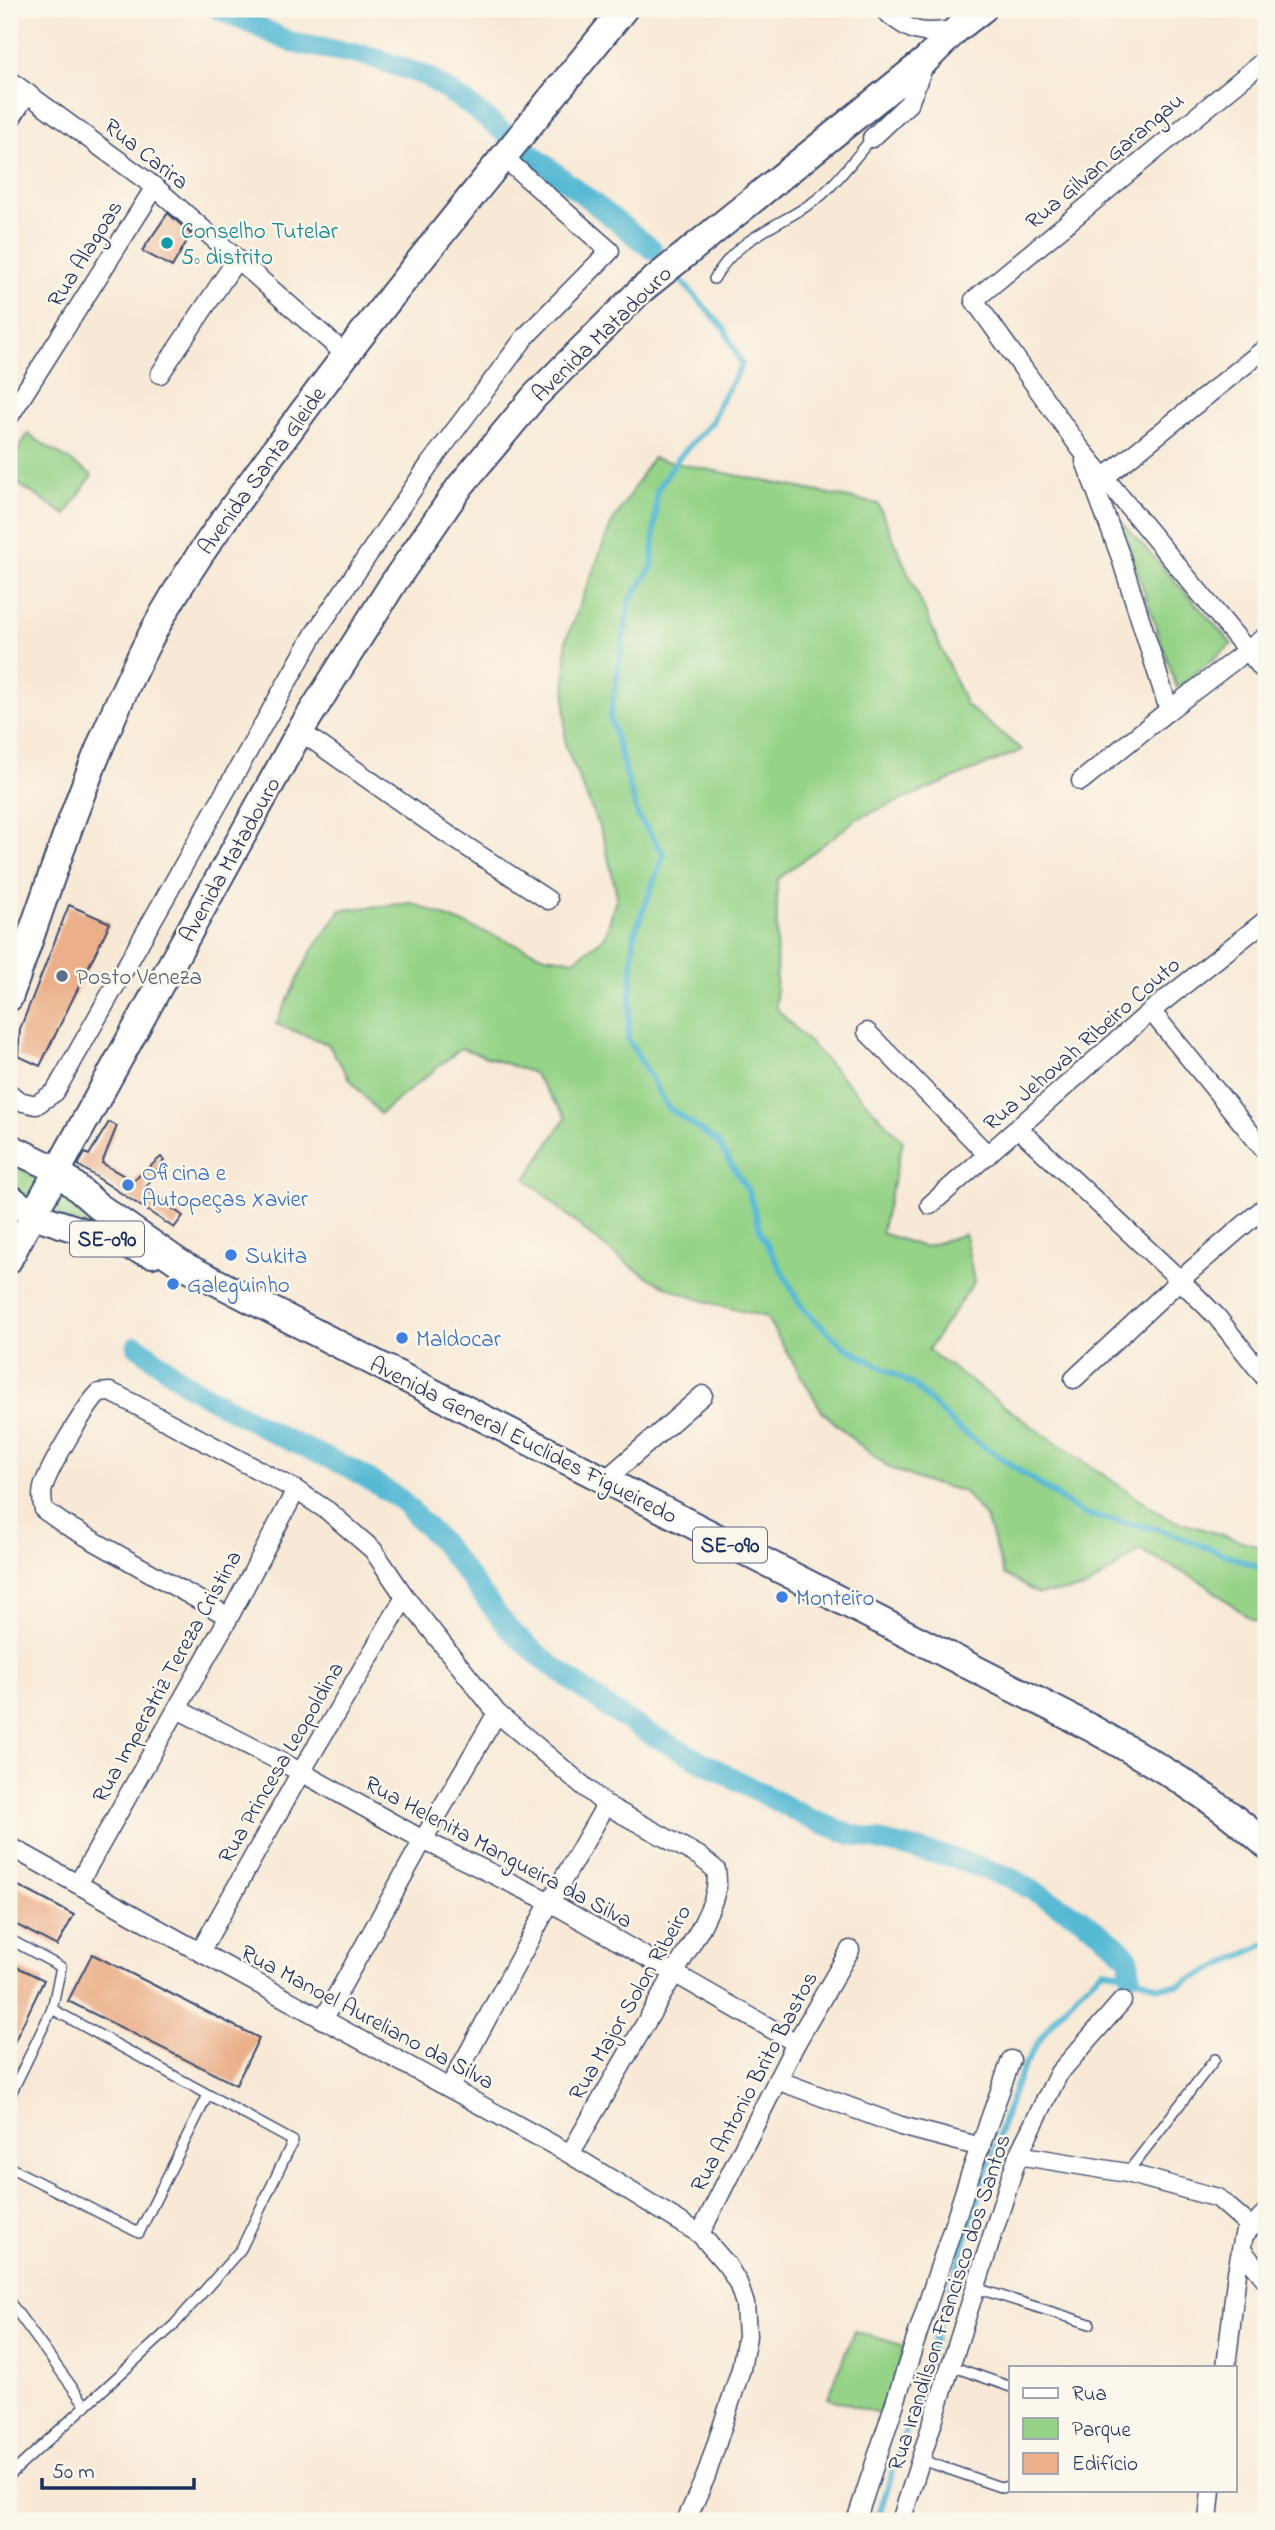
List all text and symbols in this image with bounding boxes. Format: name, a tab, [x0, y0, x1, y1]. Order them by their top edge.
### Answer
street label: Rua Gilvan Garangau	[1019, 86, 1193, 239]
street label: Rua Carira	[96, 111, 195, 199]
street label: Rua Alagoas	[40, 194, 133, 315]
place label: Conselho Tutelar 5º distrito	[181, 216, 339, 275]
marker: Conselho Tutelar 5º distrito	[159, 235, 175, 251]
street label: Avenida Matadouro	[525, 259, 680, 411]
street label: Avenida Santa Gleide	[191, 380, 336, 562]
street label: Avenida Matadouro	[172, 772, 290, 949]
street label: Rua Jehovah Ribeiro Couto	[977, 950, 1189, 1140]
place label: Posto Veneza	[76, 962, 202, 995]
marker: Posto Veneza	[54, 968, 70, 984]
place label: Oficina e Autopeças Xavier	[142, 1158, 309, 1217]
marker: Oficina e Autopeças Xavier	[120, 1177, 136, 1193]
road number: SE-090	[70, 1222, 144, 1256]
place label: Sukita	[245, 1241, 307, 1274]
marker: Sukita	[223, 1247, 239, 1263]
place label: Galeguinho	[187, 1270, 290, 1304]
marker: Galeguinho	[165, 1276, 181, 1292]
place label: Maldocar	[416, 1324, 502, 1357]
marker: Maldocar	[394, 1330, 410, 1346]
street label: Avenida General Euclides Figueiredo	[363, 1349, 682, 1534]
road number: SE-090	[693, 1528, 767, 1562]
street label: Rua Imperatriz Tereza Cristina	[85, 1545, 251, 1809]
place label: Monteiro	[796, 1583, 875, 1616]
marker: Monteiro	[774, 1589, 790, 1605]
street label: Rua Princesa Leopoldina	[211, 1656, 353, 1870]
street label: Rua Helenita Mangueira da Silva	[357, 1768, 638, 1939]
street label: Rua Major Solon Ribeiro	[562, 1899, 701, 2107]
street label: Rua Manoel Aureliano da Silva	[234, 1937, 499, 2099]
street label: Rua Antonio Brito Bastos	[683, 1966, 827, 2198]
street label: Rua Irandilson Francisco dos Santos	[880, 2130, 1020, 2475]
legend	[1009, 2366, 1236, 2492]
text: Rua	[1072, 2380, 1107, 2410]
text: Parque	[1072, 2416, 1131, 2446]
scale bar	[42, 2446, 194, 2490]
text: Edifício	[1072, 2450, 1138, 2480]
text: 50 m	[52, 2458, 95, 2488]

